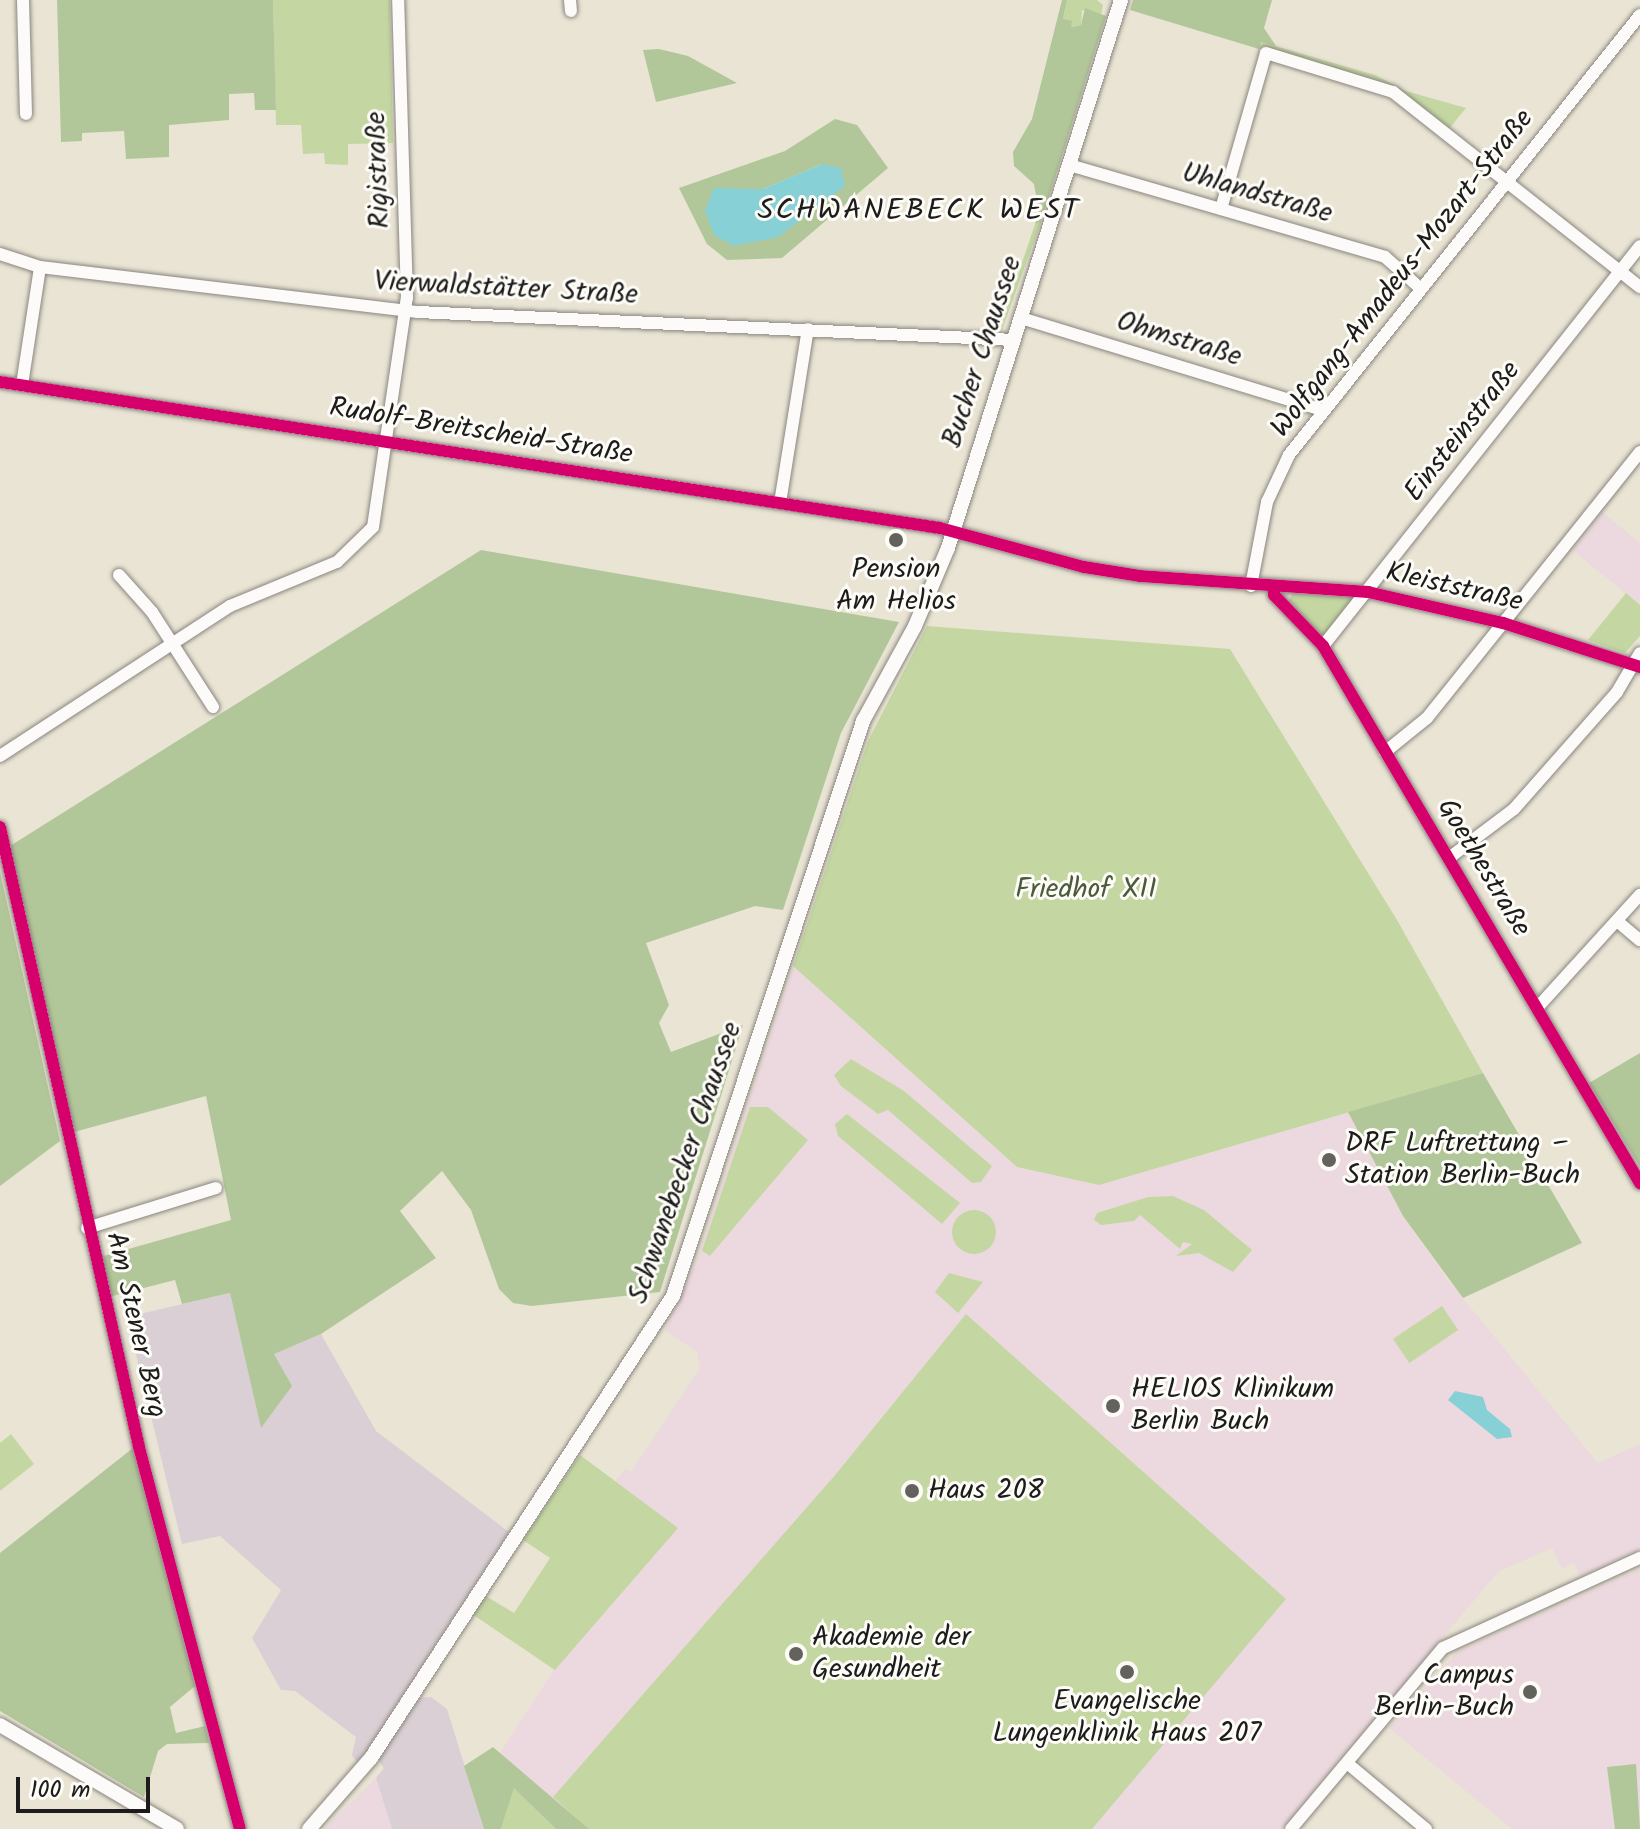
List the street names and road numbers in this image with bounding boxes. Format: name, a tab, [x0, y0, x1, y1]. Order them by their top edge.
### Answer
street label: Wolfgang-Amadeus-Mozart-Straße	[1264, 103, 1542, 445]
street label: Rigistraße	[360, 111, 398, 229]
street label: Uhlandstraße	[1178, 157, 1336, 231]
street label: Bucher Chaussee	[936, 252, 1030, 452]
street label: Vierwaldstätter Straße	[373, 265, 639, 313]
street label: Ohmstraße	[1113, 305, 1245, 375]
street label: Einsteinstraße	[1398, 355, 1528, 509]
street label: Rudolf-Breitscheid-Straße	[327, 391, 635, 473]
street label: Kleiststraße	[1382, 556, 1526, 620]
street label: Goethestraße	[1429, 793, 1537, 943]
street label: Schwanebecker Chaussee	[622, 1018, 750, 1308]
street label: Am Stener Berg	[97, 1229, 173, 1421]

